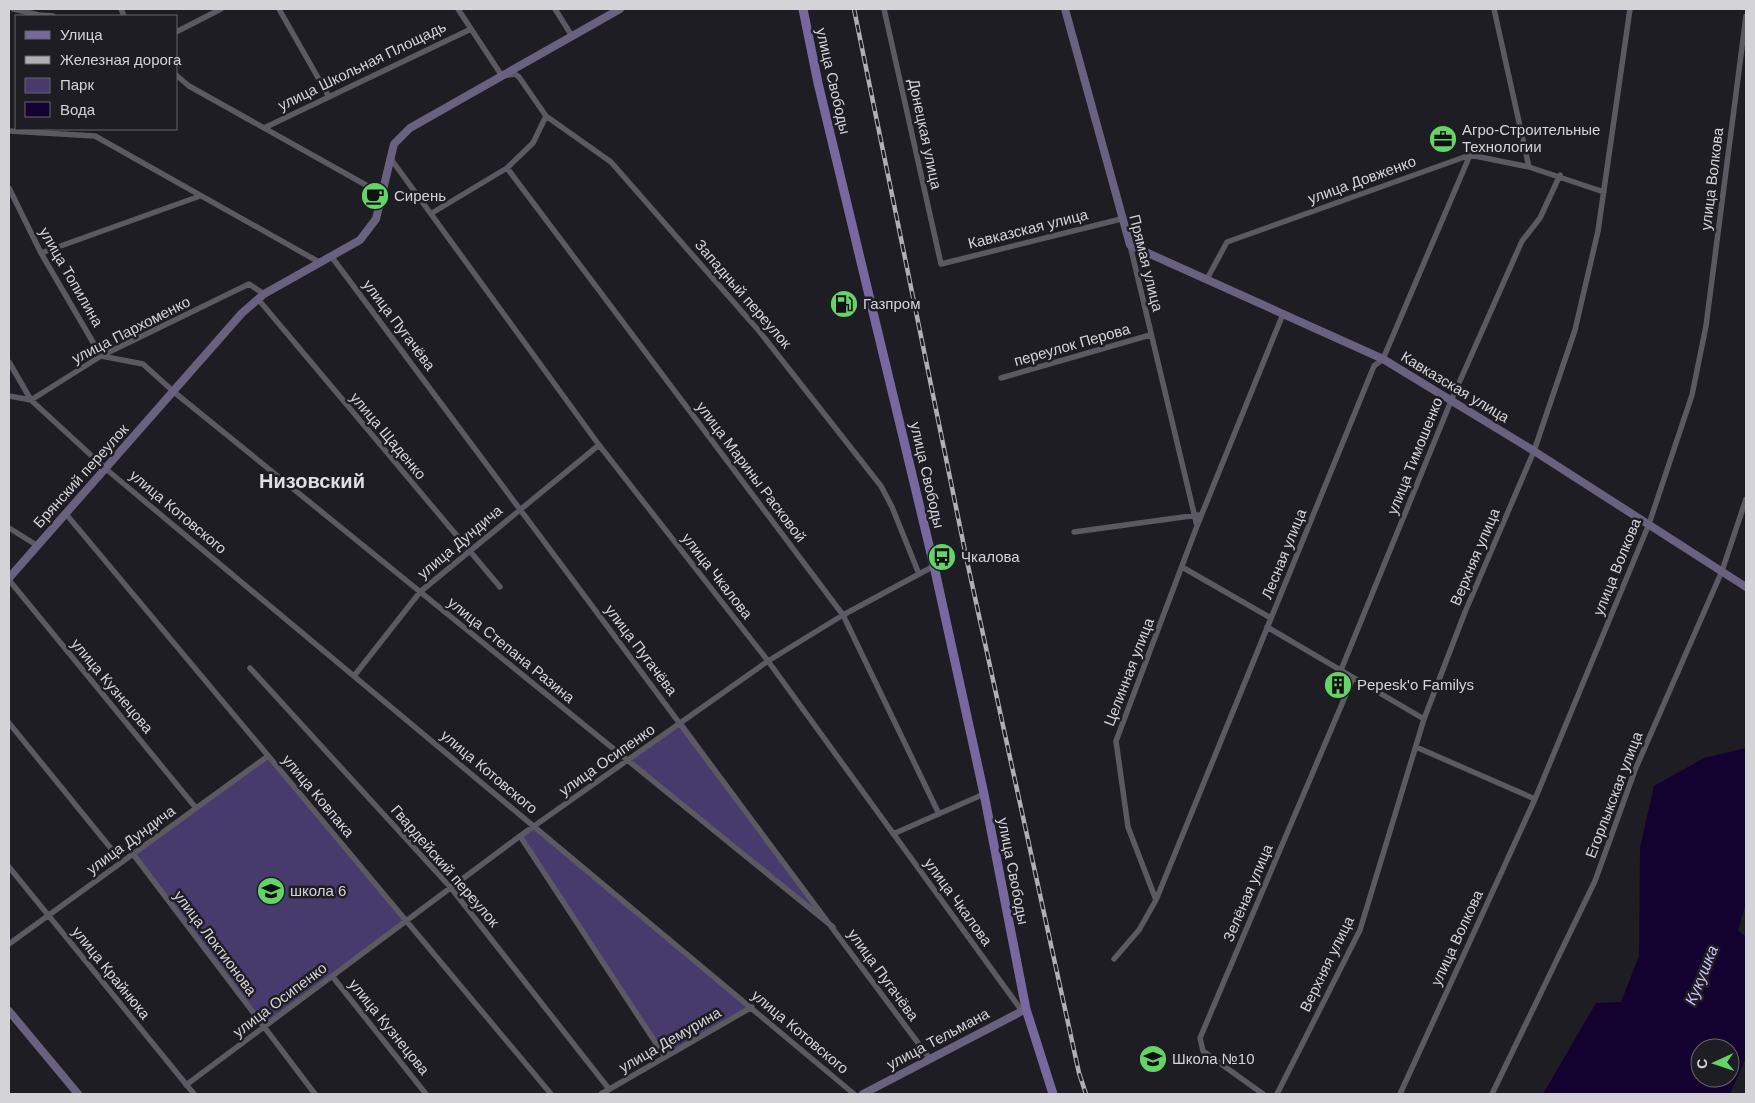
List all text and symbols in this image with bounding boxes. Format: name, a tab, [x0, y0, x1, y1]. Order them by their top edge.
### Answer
legend	[15, 15, 178, 130]
street label: улица Школьная Площадь	[275, 17, 449, 114]
text: Улица	[60, 26, 103, 43]
street label: улица Свободы	[813, 26, 854, 136]
text: Железная дорога	[60, 51, 182, 68]
text: Парк	[60, 76, 94, 93]
street label: Донецкая улица	[905, 77, 946, 191]
text: Вода	[60, 101, 96, 118]
place label: Агро-Строительные Технологии	[1462, 121, 1600, 155]
office icon: Агро-Строительные Технологии	[1428, 124, 1458, 154]
street label: улица Волкова	[1697, 126, 1726, 231]
street label: улица Довженко	[1306, 152, 1418, 207]
cafe icon: Сирень	[360, 181, 390, 211]
place label: Сирень	[394, 187, 446, 204]
street label: Кавказская улица	[966, 205, 1090, 252]
street label: Прямая улица	[1126, 213, 1167, 314]
street label: улица Топилина	[36, 224, 107, 330]
street label: Западный переулок	[692, 236, 795, 352]
street label: улица Пугачёва	[360, 276, 439, 374]
fuel station icon: Газпром	[829, 289, 859, 319]
street label: улица Пархоменко	[69, 292, 193, 367]
place label: Газпром	[863, 295, 920, 312]
street label: переулок Перова	[1012, 320, 1133, 369]
street label: Кавказская улица	[1398, 348, 1513, 426]
street label: улица Щаденко	[347, 389, 430, 483]
street label: улица Тимошенко	[1383, 395, 1446, 517]
street label: улица Марины Расковой	[693, 398, 810, 545]
street label: Брянский переулок	[30, 420, 132, 531]
street label: улица Свободы	[907, 420, 948, 530]
street label: улица Котовского	[126, 466, 230, 557]
district label: Низовский	[259, 470, 365, 492]
street label: улица Дундича	[414, 501, 506, 582]
street label: Верхняя улица	[1446, 505, 1503, 608]
street label: Лесная улица	[1258, 506, 1310, 601]
street label: улица Волкова	[1589, 515, 1644, 618]
street label: улица Чкалова	[679, 529, 757, 622]
bus stop icon: Чкалова	[927, 542, 957, 572]
place label: Чкалова	[961, 548, 1020, 565]
street label: улица Степана Разина	[445, 593, 579, 706]
street label: улица Пугачёва	[602, 601, 681, 699]
street label: Целинная улица	[1100, 615, 1157, 728]
street label: улица Кузнецова	[68, 635, 157, 737]
building icon: Pepesk'o Familys	[1323, 670, 1353, 700]
place label: Pepesk'o Familys	[1357, 676, 1474, 693]
street label: улица Осипенко	[556, 720, 658, 799]
street label: улица Котовского	[437, 726, 541, 817]
street label: Егорлыкская улица	[1582, 729, 1646, 860]
street label: улица Ковпака	[279, 751, 358, 841]
street label: улица Дундича	[83, 801, 179, 877]
street label: Гвардейский переулок	[388, 801, 503, 930]
street label: улица Свободы	[995, 816, 1032, 926]
street label: Зелёная улица	[1219, 841, 1276, 944]
street label: улица Чкалова	[921, 855, 996, 949]
school or university icon: школа 6	[256, 876, 286, 906]
place label: школа 6	[290, 882, 346, 899]
street label: улица Локтионова	[170, 887, 261, 999]
street label: улица Волкова	[1427, 887, 1486, 988]
street label: Верхняя улица	[1296, 913, 1357, 1014]
street label: улица Крайнюка	[69, 923, 154, 1023]
street label: улица Пугачёва	[844, 926, 923, 1024]
water label: Кукушка	[1682, 943, 1721, 1007]
street label: улица Осипенко	[230, 959, 330, 1040]
street label: улица Кузнецова	[346, 975, 434, 1078]
street label: улица Котовского	[748, 986, 852, 1077]
street label: улица Демурина	[616, 1003, 724, 1076]
street label: улица Тельмана	[884, 1004, 992, 1073]
north arrow	[1690, 1038, 1740, 1088]
school or university icon: Школа №10	[1138, 1044, 1168, 1074]
place label: Школа №10	[1172, 1050, 1255, 1067]
text: С	[1694, 1058, 1710, 1069]

